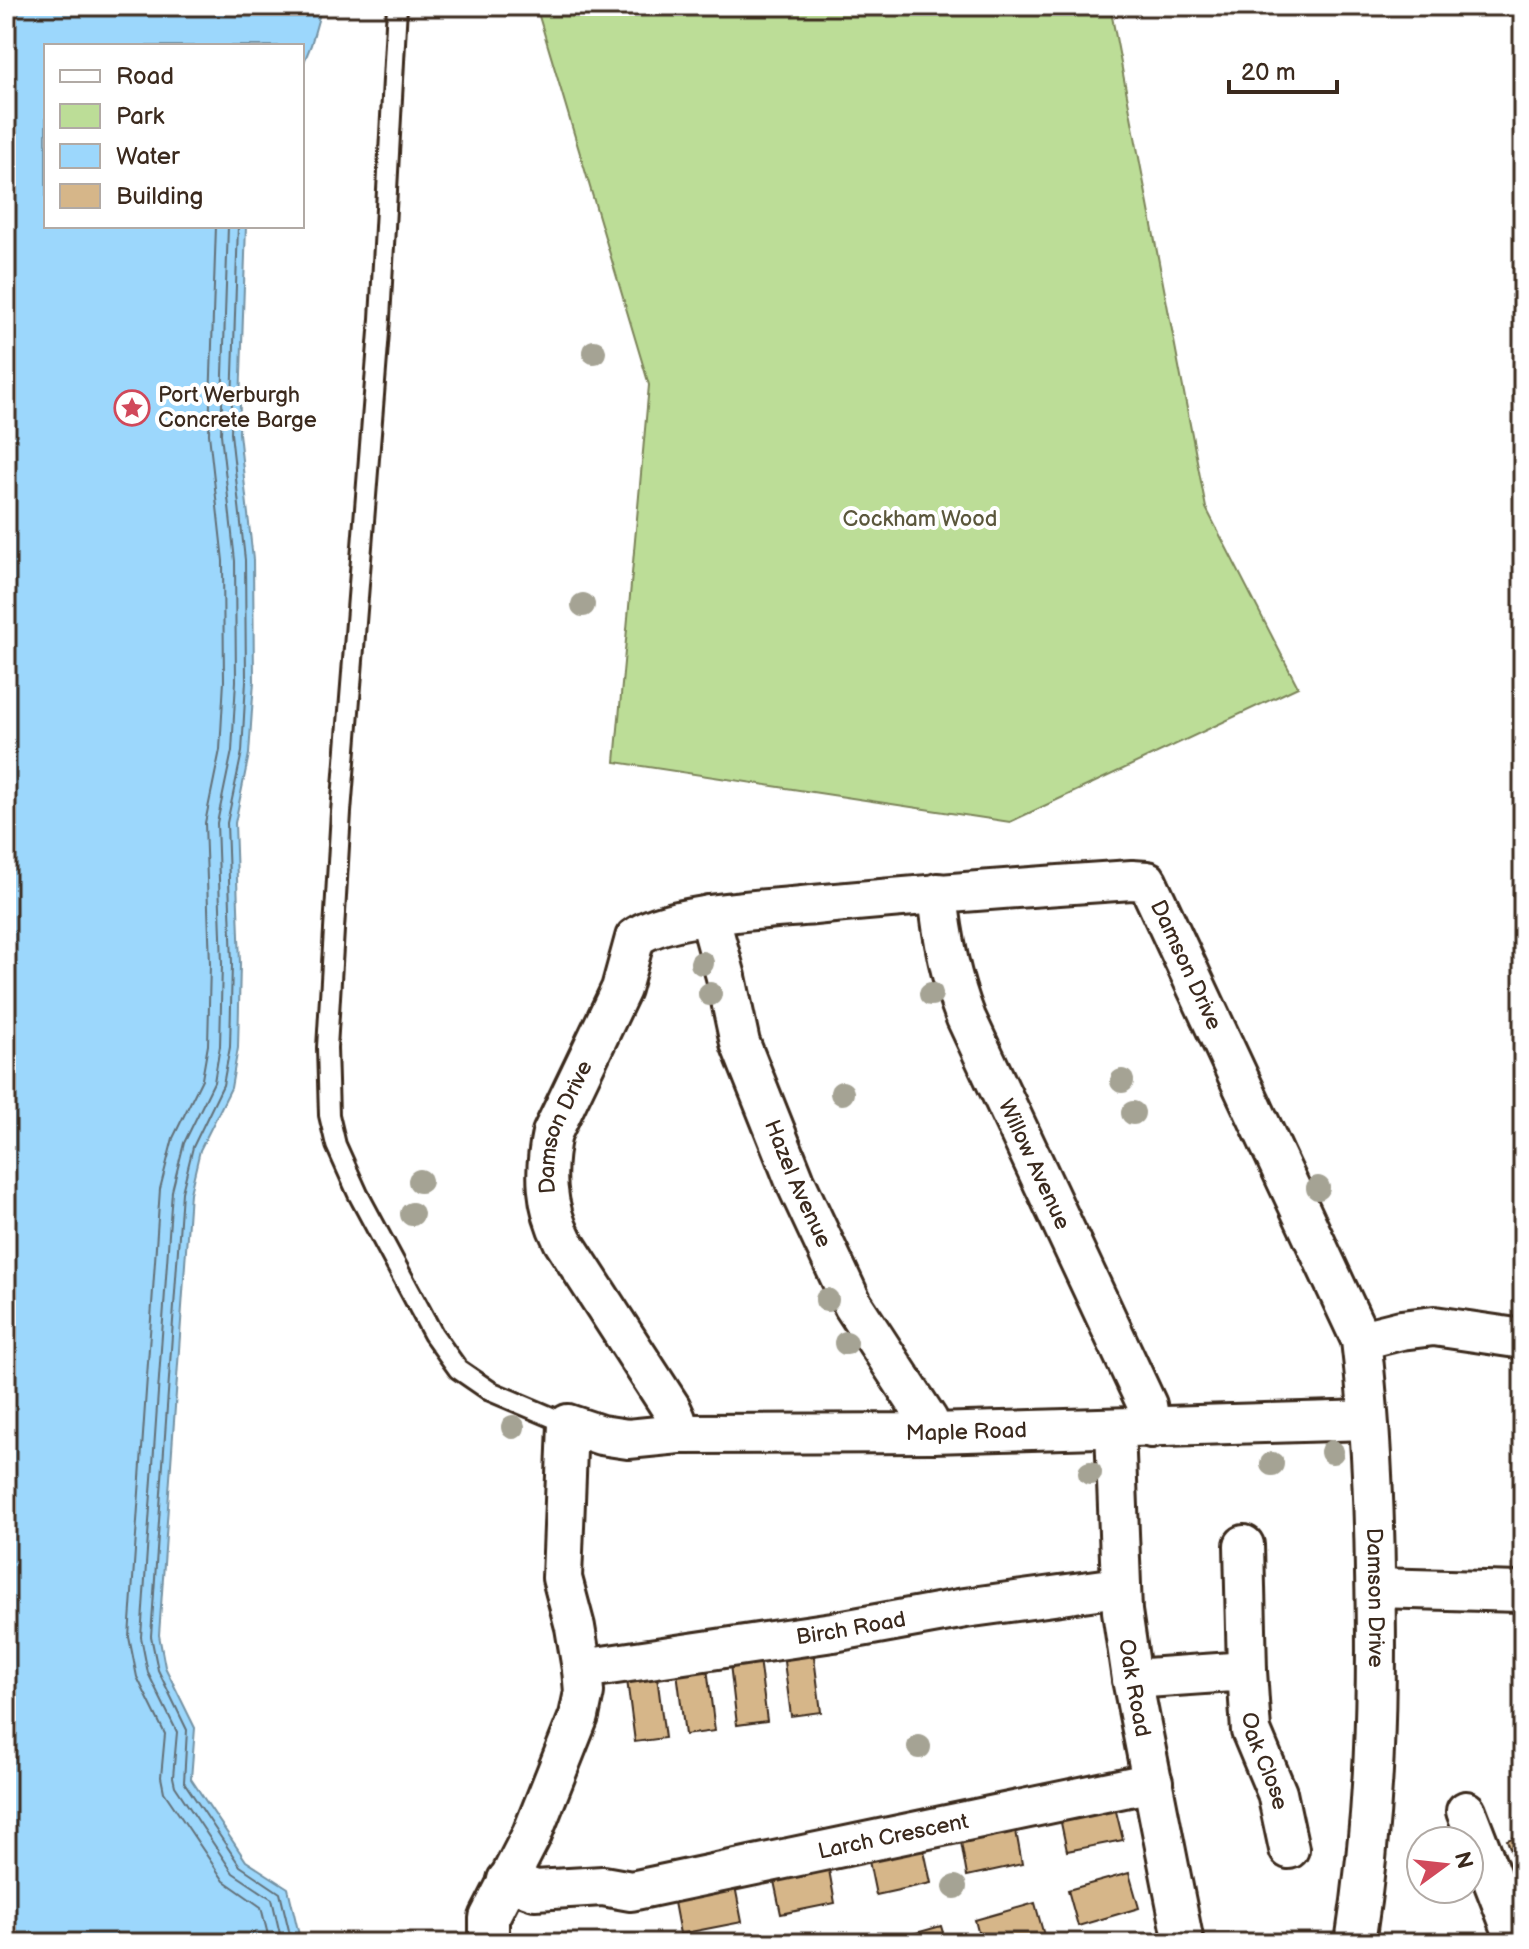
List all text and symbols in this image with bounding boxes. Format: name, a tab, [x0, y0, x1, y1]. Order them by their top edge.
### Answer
legend	[44, 44, 304, 228]
scale bar	[1229, 44, 1337, 94]
text: 20 m	[1241, 58, 1296, 87]
text: Road	[116, 62, 174, 91]
text: Park	[116, 102, 164, 131]
text: Water	[116, 142, 180, 171]
text: Building	[116, 182, 203, 211]
place label: Port Werburgh Concrete Barge	[158, 382, 317, 434]
place icon: Port Werburgh Concrete Barge	[113, 389, 151, 427]
park label: Cockham Wood	[843, 506, 997, 533]
street label: Damson Drive	[1144, 896, 1228, 1034]
street label: Damson Drive	[534, 1056, 598, 1195]
street label: Willow Avenue	[992, 1095, 1076, 1234]
street label: Hazel Avenue	[759, 1116, 838, 1252]
street label: Maple Road	[906, 1417, 1027, 1447]
street label: Damson Drive	[1361, 1527, 1390, 1668]
street label: Birch Road	[794, 1606, 908, 1651]
street label: Oak Road	[1113, 1637, 1157, 1739]
street label: Oak Close	[1236, 1711, 1294, 1812]
street label: Larch Crescent	[815, 1807, 971, 1865]
north arrow	[1405, 1825, 1485, 1905]
text: N	[1448, 1849, 1478, 1872]

